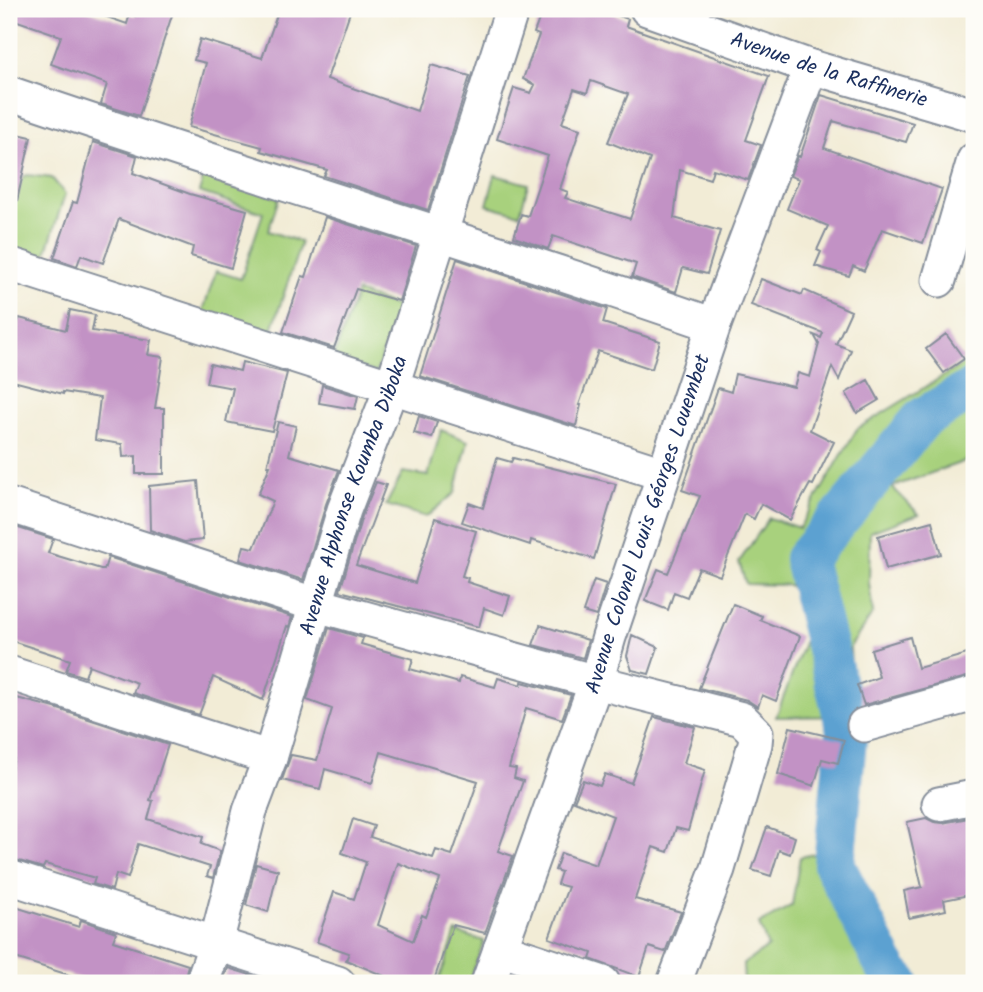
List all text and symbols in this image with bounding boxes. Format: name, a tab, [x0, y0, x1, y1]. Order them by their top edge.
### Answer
street label: Avenue de la Raffinerie	[726, 23, 932, 117]
street label: Avenue Colonel Louis Géorges Louembet	[576, 349, 720, 699]
street label: Avenue Alphonse Koumba Diboka	[291, 352, 417, 639]

